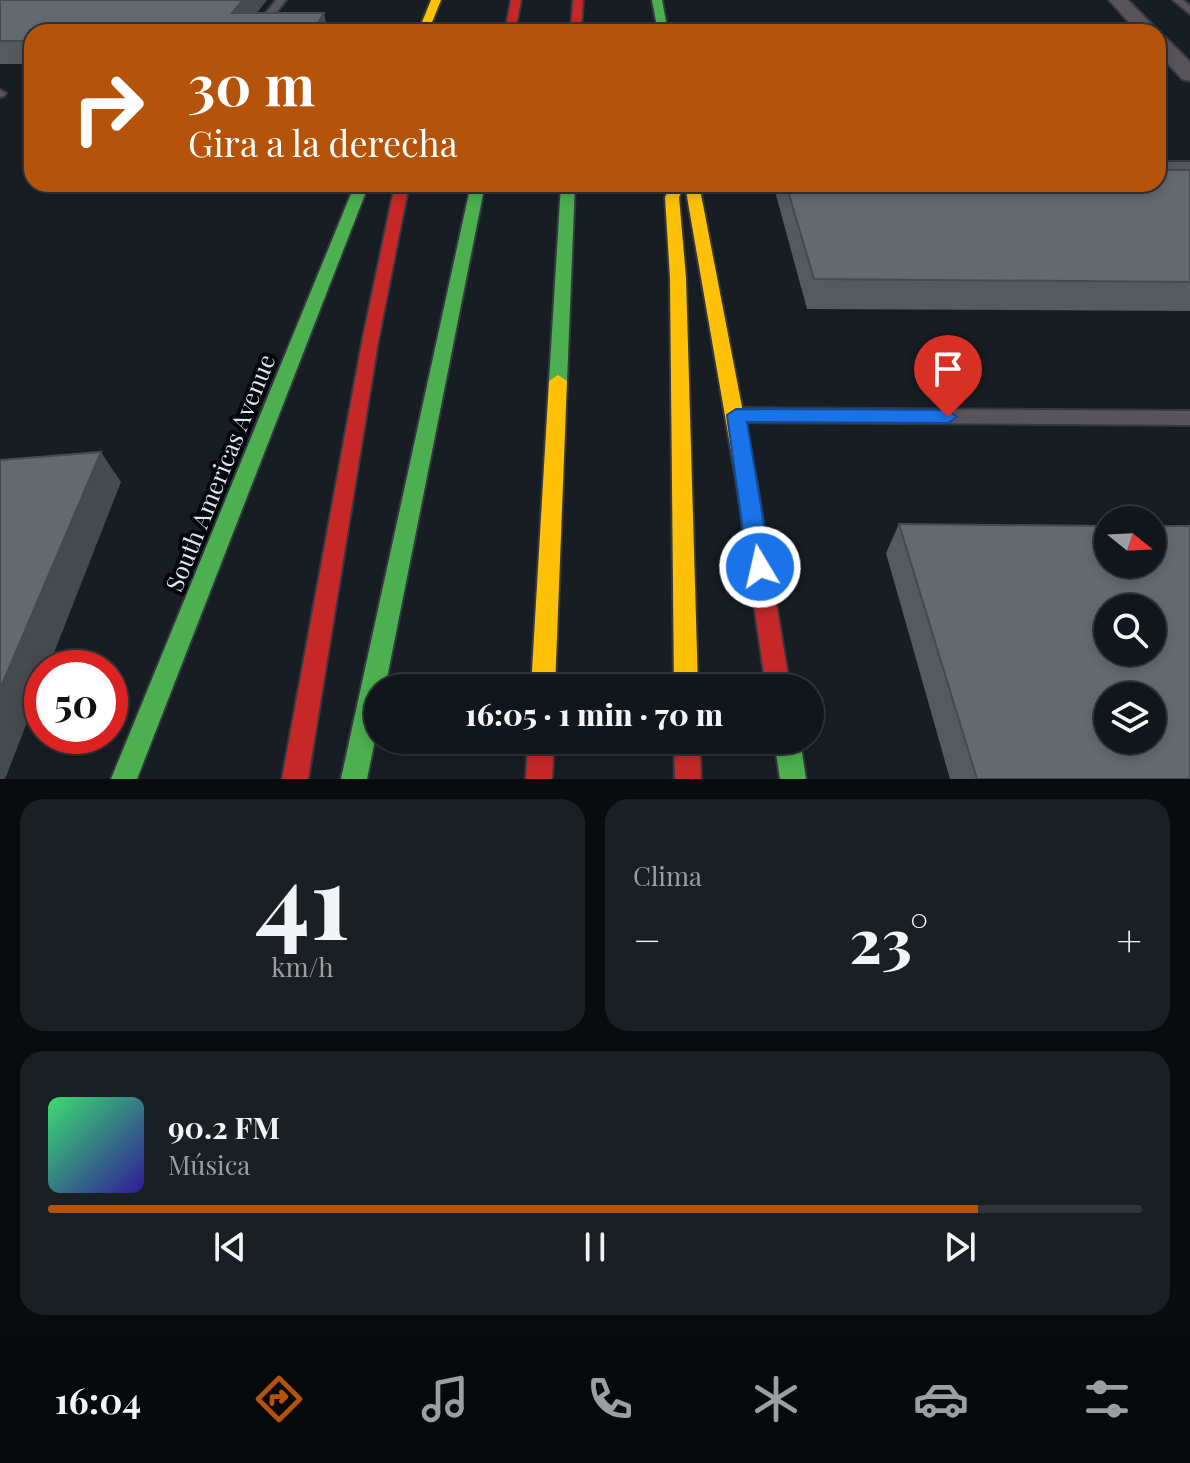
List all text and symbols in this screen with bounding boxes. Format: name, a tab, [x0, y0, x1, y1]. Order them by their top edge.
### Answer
text: 30 m	[188, 46, 315, 121]
icon: right	[56, 56, 160, 160]
text: Gira a la derecha	[188, 118, 458, 166]
pin	[914, 335, 982, 417]
icon: arrive	[926, 347, 970, 391]
street label: South Americas Avenue	[157, 349, 281, 595]
north arrow	[1094, 506, 1166, 578]
map controls	[1094, 506, 1166, 754]
position arrow	[718, 525, 802, 609]
button: search	[1094, 594, 1166, 666]
speed limit sign: 50	[24, 650, 128, 754]
button: layers	[1094, 682, 1166, 754]
text: 16:05 · 1 min · 70 m	[465, 694, 723, 734]
text: 41	[255, 827, 350, 966]
text: Clima	[633, 858, 702, 893]
text: 23°	[849, 898, 928, 978]
text: −	[633, 909, 661, 968]
text: +	[1116, 909, 1142, 968]
text: km/h	[271, 949, 334, 984]
text: 90.2 FM	[168, 1107, 280, 1147]
text: Música	[168, 1147, 250, 1182]
icon: previous	[208, 1225, 252, 1269]
icon: pause	[573, 1225, 617, 1269]
icon: next	[938, 1225, 982, 1269]
icon: directions	[251, 1371, 307, 1427]
icon: music	[417, 1371, 473, 1427]
icon: phone	[582, 1371, 638, 1427]
icon: climate	[748, 1371, 804, 1427]
icon: car	[913, 1371, 969, 1427]
icon: filters	[1079, 1371, 1135, 1427]
text: 16:04	[55, 1375, 141, 1423]

